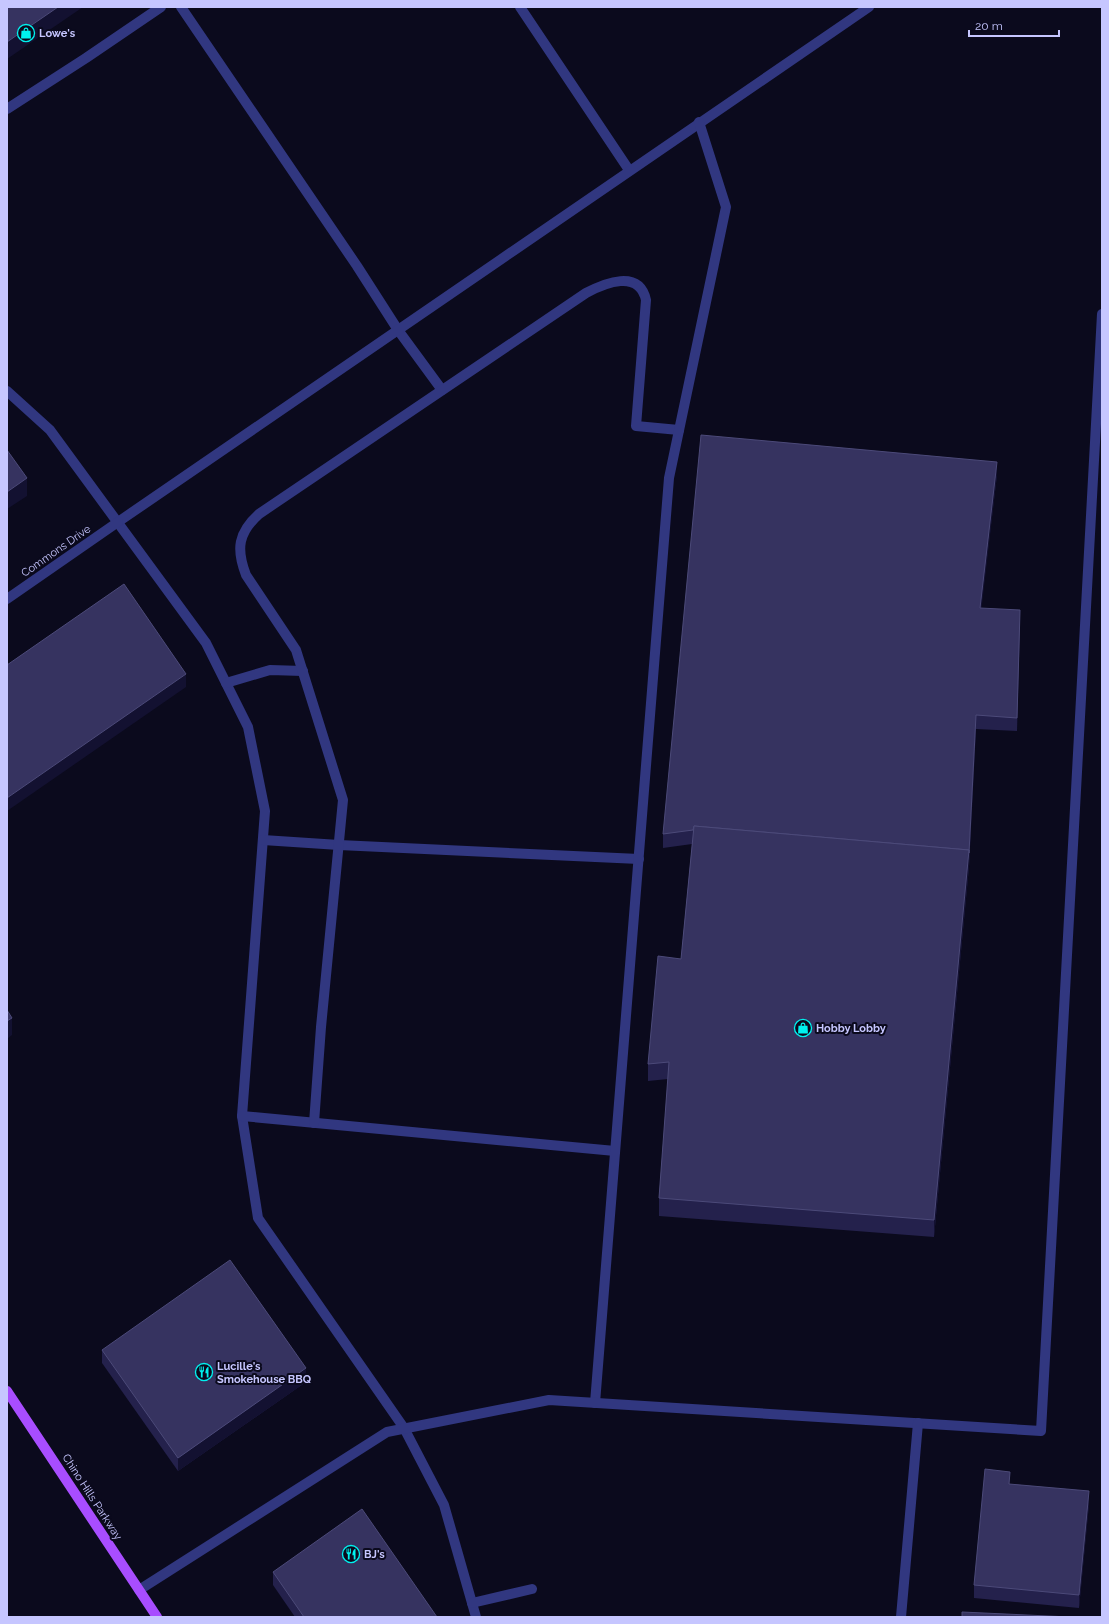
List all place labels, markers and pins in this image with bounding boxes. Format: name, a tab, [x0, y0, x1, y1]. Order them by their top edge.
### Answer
shop icon: Lowe's	[16, 23, 36, 43]
place label: Lowe's	[39, 27, 76, 40]
shop icon: Hobby Lobby	[793, 1018, 813, 1038]
place label: Hobby Lobby	[816, 1022, 886, 1035]
place label: Lucille's Smokehouse BBQ	[217, 1360, 312, 1386]
restaurant icon: Lucille's Smokehouse BBQ	[194, 1362, 214, 1382]
restaurant icon: BJ's	[341, 1544, 361, 1564]
place label: BJ's	[364, 1548, 385, 1561]

